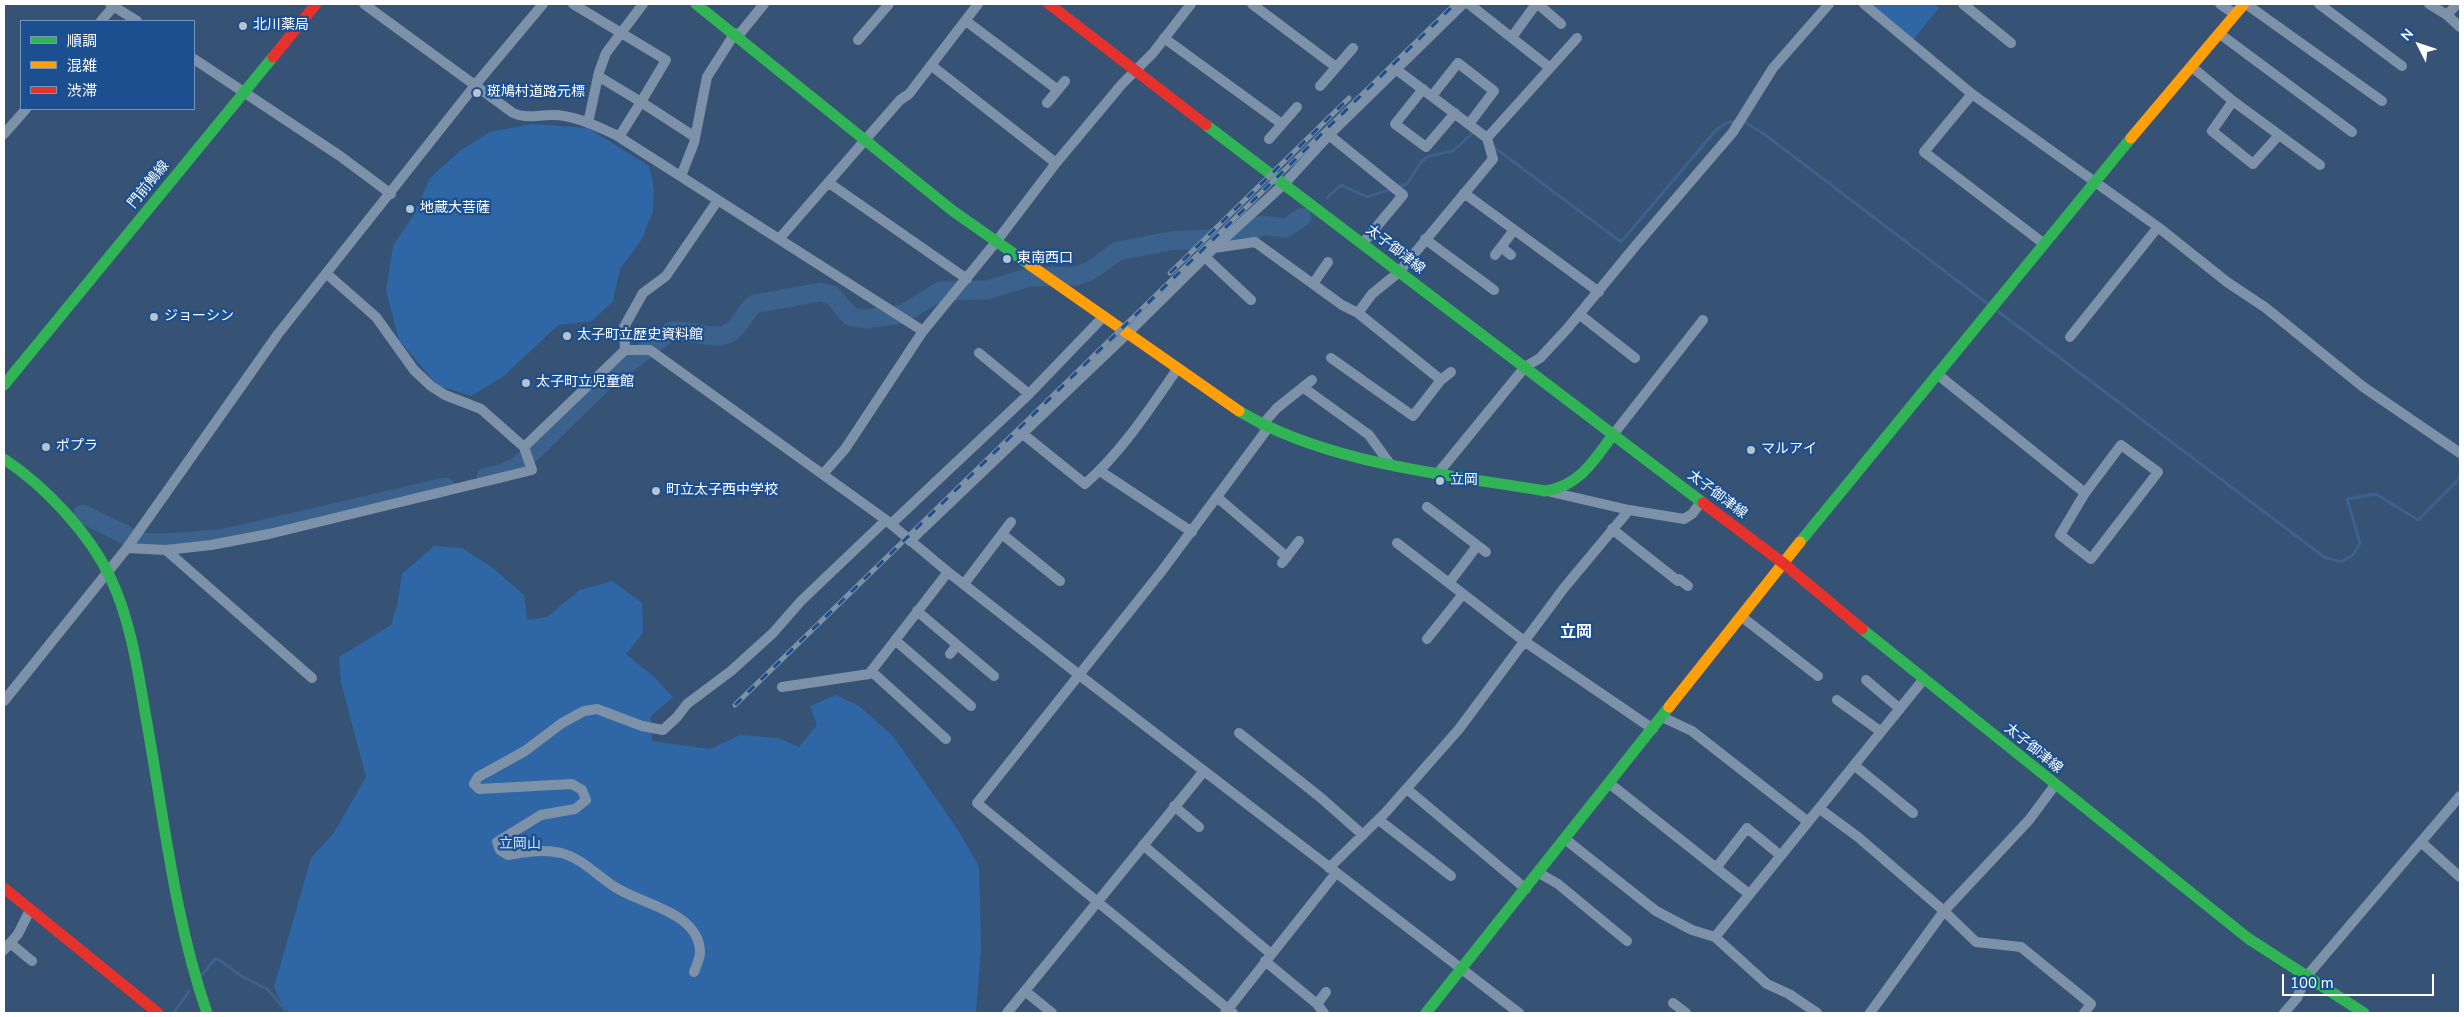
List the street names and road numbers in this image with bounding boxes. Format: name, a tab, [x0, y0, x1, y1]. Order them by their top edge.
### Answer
street label: 門前鵤線	[125, 158, 173, 212]
street label: 太子御津線	[1362, 222, 1428, 278]
street label: 太子御津線	[1684, 467, 1750, 523]
street label: 太子御津線	[2001, 720, 2065, 778]

